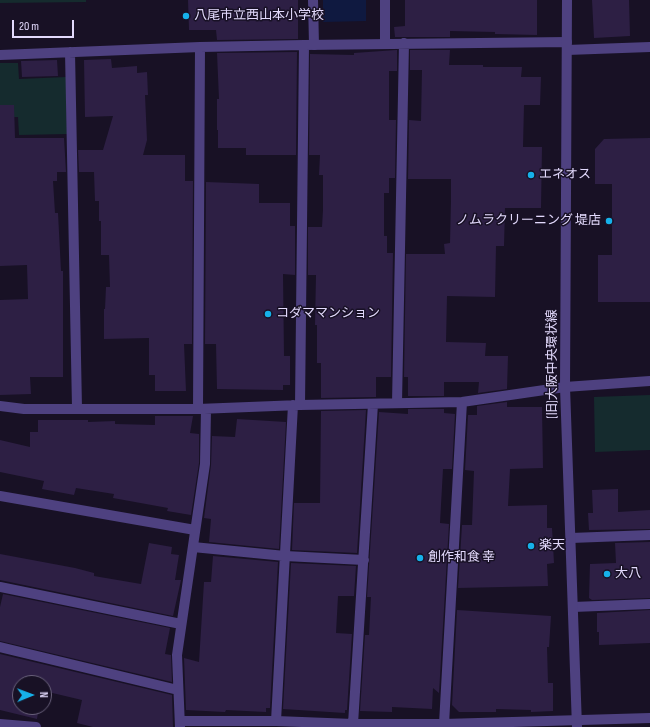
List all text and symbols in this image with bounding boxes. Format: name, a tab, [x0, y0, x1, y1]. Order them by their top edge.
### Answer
place label: 八尾市立西山本小学校	[194, 8, 324, 24]
marker: 八尾市立西山本小学校	[181, 11, 191, 21]
scale bar	[14, 12, 76, 38]
text: 20 m	[19, 19, 39, 34]
place label: エネオス	[539, 167, 591, 183]
marker: エネオス	[526, 170, 536, 180]
place label: ノムラクリーニング 堤店	[456, 213, 601, 229]
marker: ノムラクリーニング 堤店	[604, 216, 614, 226]
place label: コダママンション	[276, 306, 380, 322]
marker: コダママンション	[263, 309, 273, 319]
street label: (旧)大阪中央環状線	[545, 309, 561, 419]
place label: 楽天	[539, 538, 565, 554]
marker: 楽天	[526, 541, 536, 551]
place label: 創作和食 幸	[428, 550, 495, 566]
marker: 創作和食 幸	[415, 553, 425, 563]
place label: 大八	[615, 566, 641, 582]
marker: 大八	[602, 569, 612, 579]
north arrow	[12, 675, 52, 715]
text: N	[37, 692, 50, 698]

